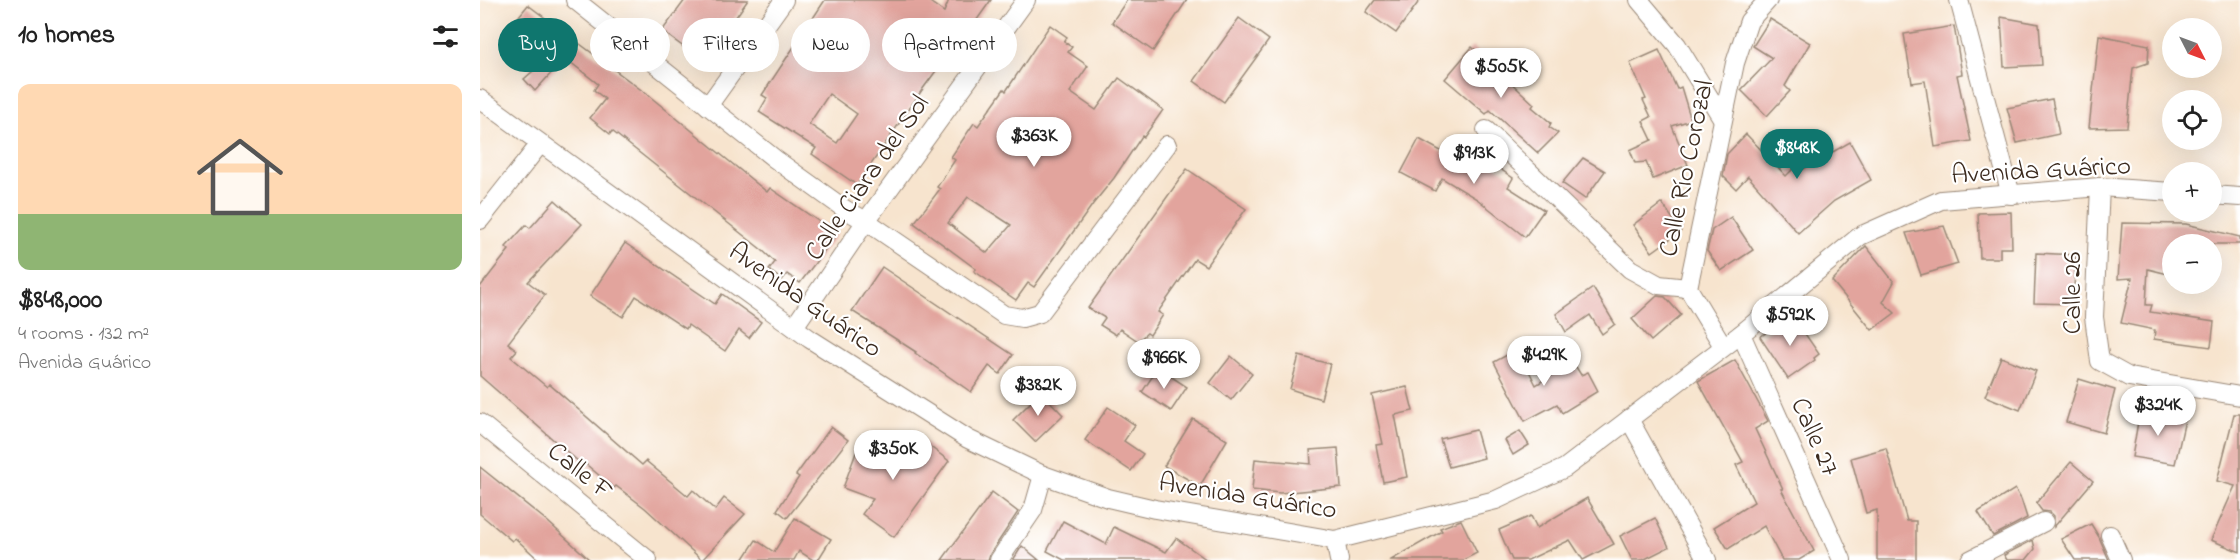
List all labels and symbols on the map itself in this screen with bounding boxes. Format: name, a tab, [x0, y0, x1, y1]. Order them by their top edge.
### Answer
north arrow	[2162, 18, 2222, 78]
pin: $505K	[1459, 48, 1543, 99]
street label: Calle Río Corozal	[1650, 77, 1725, 260]
street label: Calle Ciara del Sol	[796, 87, 940, 269]
pin: $363K	[992, 117, 1076, 168]
pin: $848K	[1755, 129, 1839, 180]
pin: $913K	[1432, 134, 1516, 185]
street label: Avenida Guárico	[1950, 147, 2132, 196]
street label: Avenida Guárico	[720, 233, 889, 369]
street label: Calle 26	[2054, 252, 2093, 334]
pin: $592K	[1748, 296, 1832, 347]
pin: $429K	[1502, 336, 1586, 387]
pin: $966K	[1122, 339, 1206, 390]
pin: $382K	[996, 366, 1080, 417]
pin: $324K	[2116, 386, 2200, 437]
street label: Calle 27	[1779, 392, 1848, 482]
pin: $350K	[851, 430, 935, 481]
street label: Calle F	[538, 433, 621, 511]
street label: Avenida Guárico	[1156, 464, 1339, 531]

